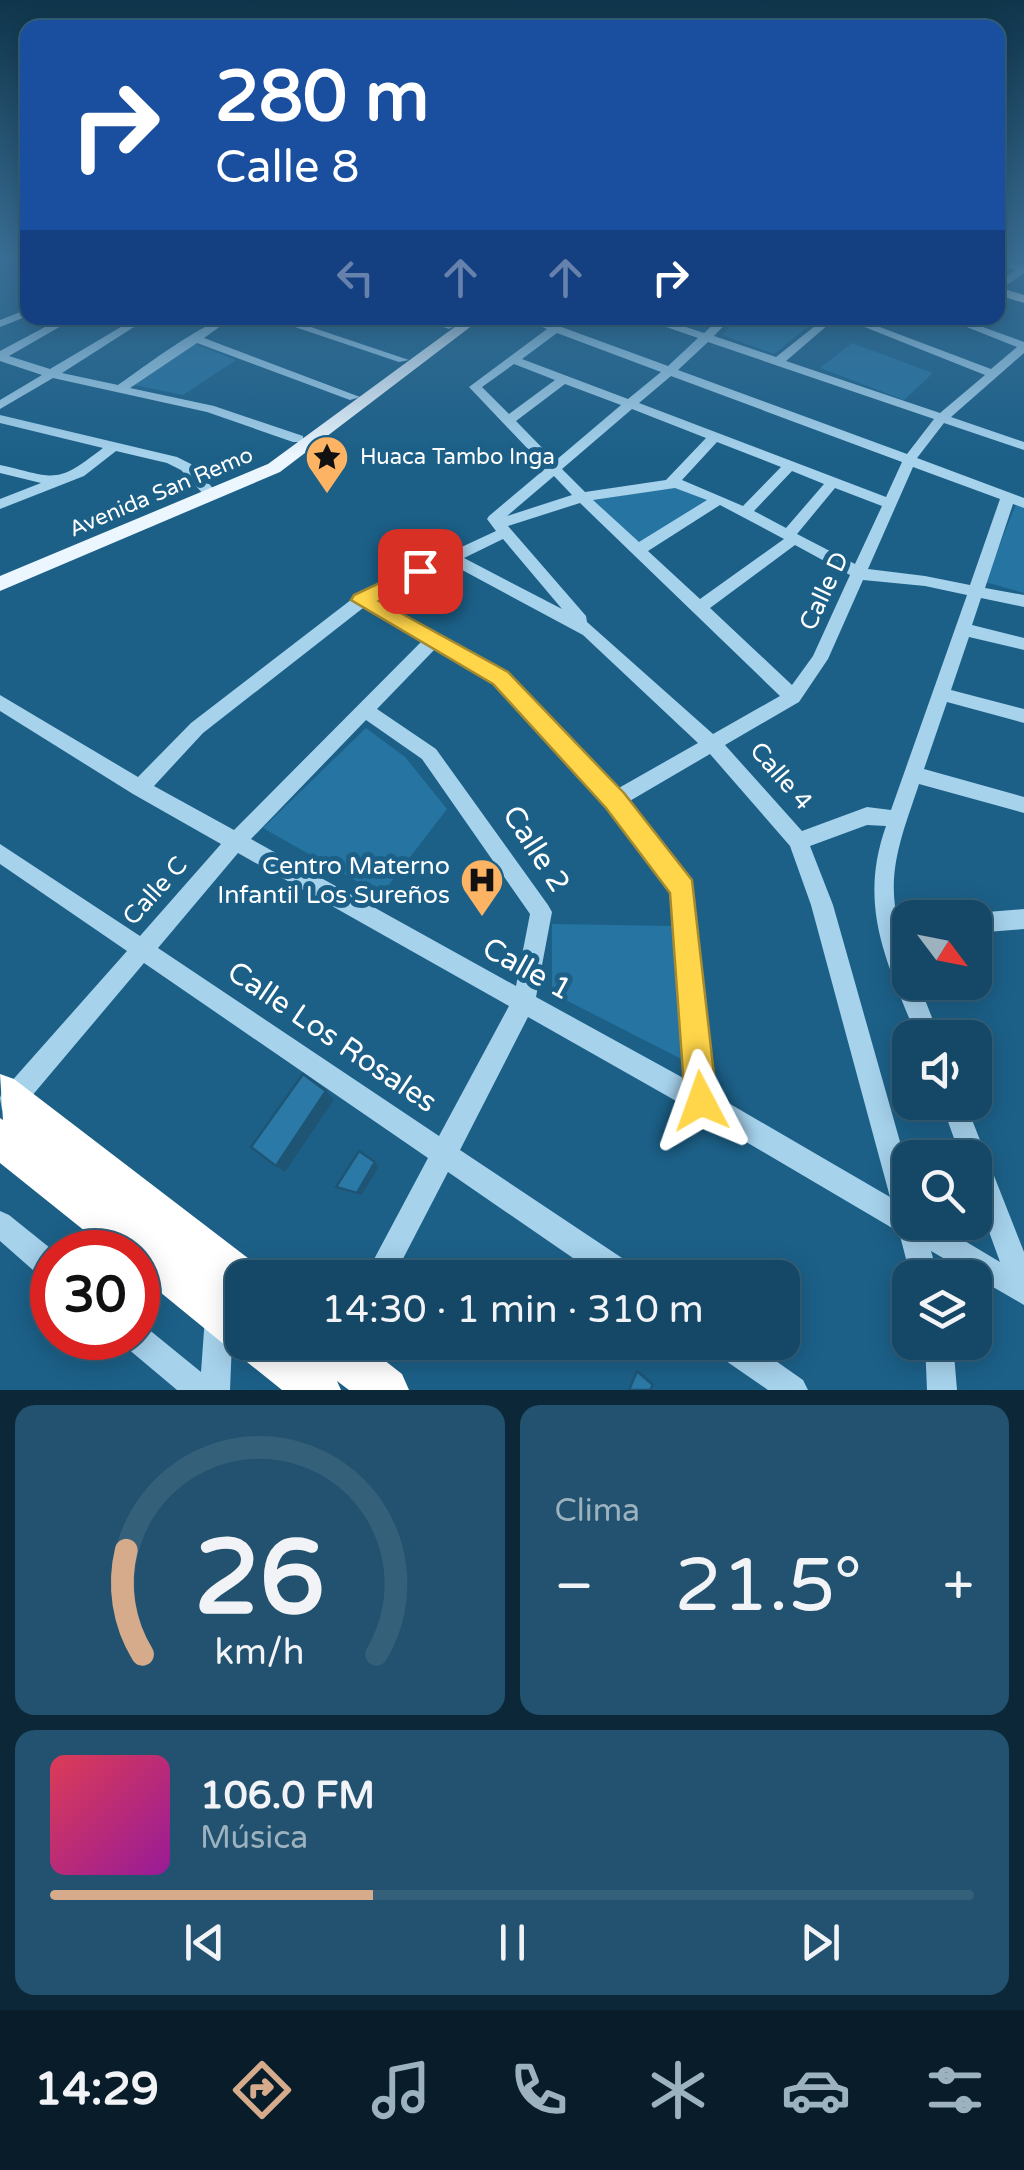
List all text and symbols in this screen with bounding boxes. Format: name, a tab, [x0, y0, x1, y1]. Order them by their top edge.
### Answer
text: 280 m	[215, 56, 429, 140]
icon: right	[50, 60, 180, 190]
text: Calle 8	[215, 141, 359, 195]
icon: left	[328, 250, 383, 305]
icon: ahead	[433, 250, 488, 305]
icon: ahead	[538, 250, 593, 305]
icon: right	[643, 250, 698, 305]
place icon: Huaca Tambo Inga	[304, 434, 350, 495]
street label: Avenida San Remo	[65, 442, 257, 542]
place label: Huaca Tambo Inga	[360, 444, 555, 470]
pin	[378, 529, 463, 614]
icon: arrive	[393, 544, 448, 599]
street label: Calle D	[793, 547, 855, 635]
street label: Calle 4	[743, 736, 819, 816]
street label: Calle 2	[494, 799, 578, 899]
street label: Calle C	[116, 851, 194, 931]
place label: Centro Materno Infantil Los Sureños	[217, 851, 450, 910]
hospital icon: Centro Materno Infantil Los Sureños	[459, 857, 505, 918]
north arrow	[892, 900, 992, 1000]
map controls	[892, 900, 992, 1360]
street label: Calle 1	[476, 929, 578, 1009]
street label: Calle Los Rosales	[220, 953, 444, 1121]
button: sound	[892, 1020, 992, 1120]
position arrow	[649, 1049, 753, 1153]
button: search	[892, 1140, 992, 1240]
speed limit sign: 30	[30, 1230, 160, 1360]
button: layers	[892, 1260, 992, 1360]
text: 14:30 · 1 min · 310 m	[321, 1287, 704, 1333]
text: Clima	[555, 1492, 640, 1530]
text: 26	[194, 1517, 325, 1642]
text: 21.5°	[675, 1541, 862, 1631]
text: −	[555, 1554, 594, 1620]
text: +	[943, 1554, 974, 1620]
text: km/h	[215, 1631, 305, 1674]
text: 106.0 FM	[200, 1773, 375, 1819]
text: Música	[200, 1819, 308, 1857]
icon: previous	[177, 1915, 232, 1970]
icon: pause	[485, 1915, 540, 1970]
icon: next	[793, 1915, 848, 1970]
icon: directions	[227, 2055, 297, 2125]
icon: music	[366, 2055, 436, 2125]
icon: phone	[504, 2055, 574, 2125]
icon: climate	[643, 2055, 713, 2125]
icon: car	[781, 2055, 851, 2125]
icon: filters	[920, 2055, 990, 2125]
text: 14:29	[34, 2063, 159, 2117]

